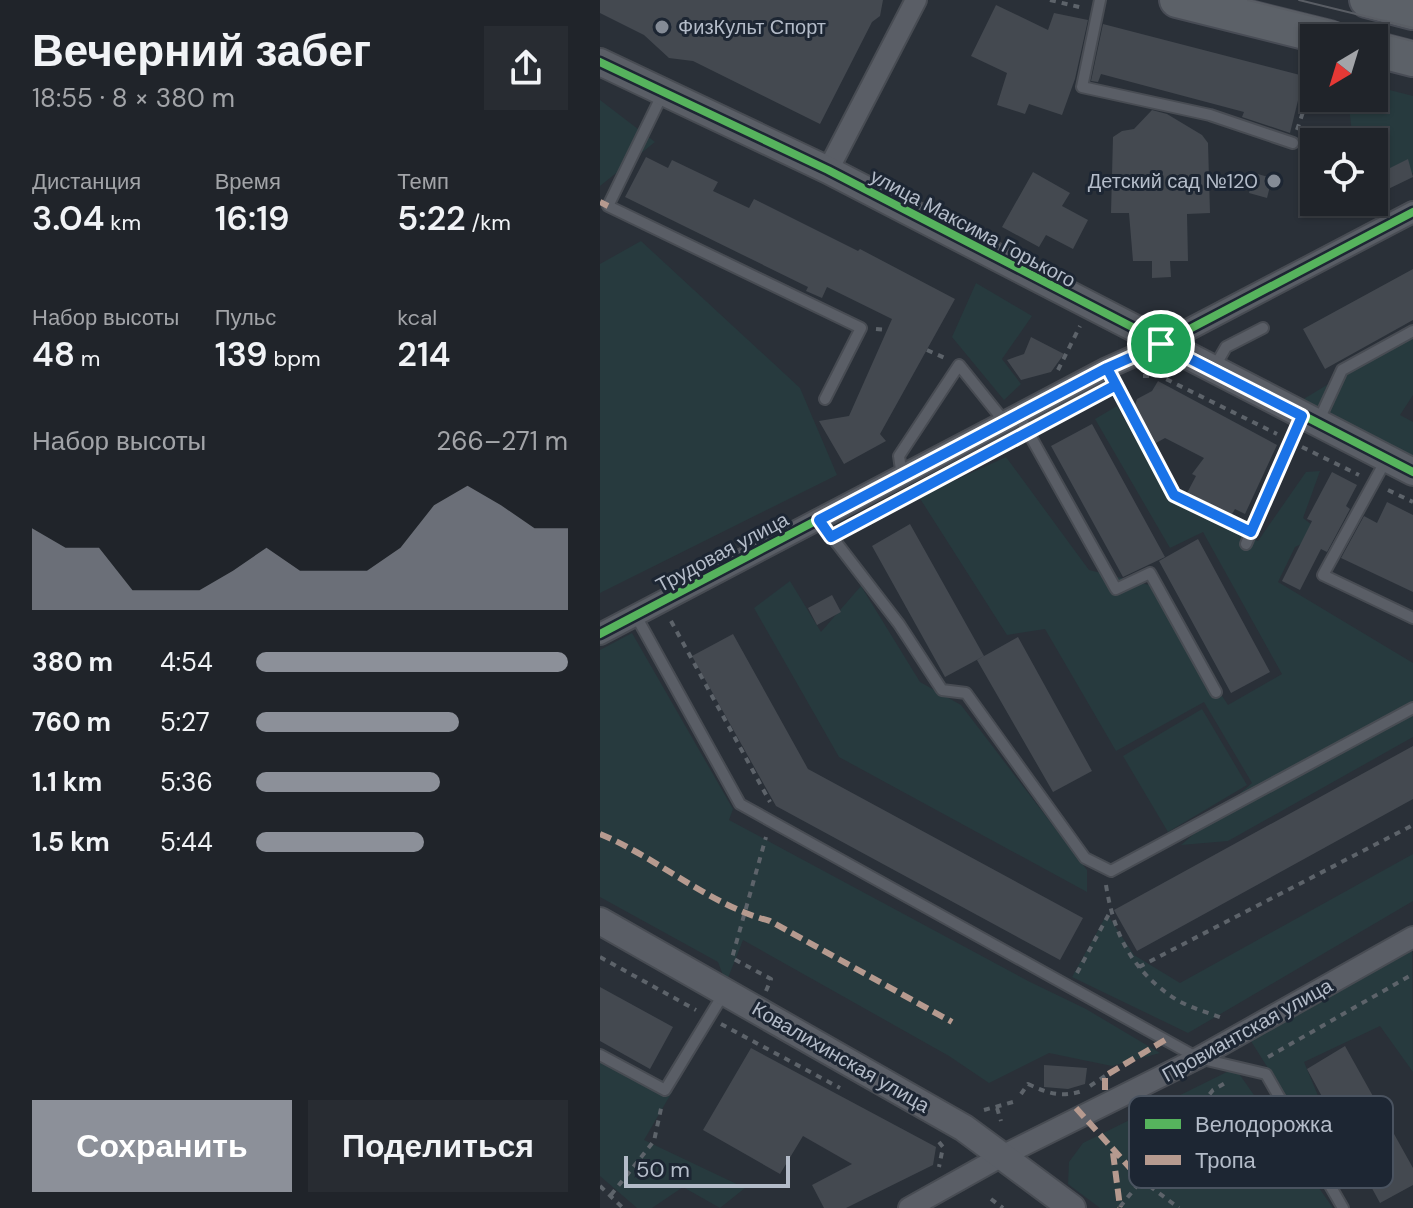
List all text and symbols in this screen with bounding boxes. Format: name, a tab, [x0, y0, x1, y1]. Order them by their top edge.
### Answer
place label: ФизКульт Спорт	[678, 14, 826, 40]
marker: ФизКульт Спорт	[653, 18, 671, 36]
text: Вечерний забег	[32, 22, 371, 80]
north arrow	[1300, 24, 1388, 112]
map controls	[1300, 24, 1388, 216]
button: share	[484, 26, 568, 110]
text: 18:55 · 8 × 380 m	[32, 81, 235, 115]
button: locate	[1300, 128, 1388, 216]
street label: улица Максима Горького	[866, 163, 1080, 293]
text: Дистанция	[32, 167, 141, 196]
text: Время	[215, 167, 281, 196]
text: Темп	[397, 167, 449, 196]
place label: Детский сад №120	[1088, 168, 1258, 194]
marker: Детский сад №120	[1265, 172, 1283, 190]
text: 3.04	[32, 196, 104, 241]
text: 16:19	[215, 196, 290, 241]
text: 5:22	[397, 196, 466, 241]
text: km	[104, 208, 141, 237]
text: /km	[466, 208, 511, 237]
text: Набор высоты	[32, 303, 179, 332]
text: Пульс	[215, 303, 276, 332]
text: kcal	[397, 303, 437, 332]
pin	[1127, 310, 1195, 378]
icon: arrive	[1139, 322, 1183, 366]
text: 48	[32, 332, 75, 377]
text: 139	[215, 332, 268, 377]
text: 214	[397, 332, 450, 377]
text: m	[75, 344, 100, 373]
text: bpm	[268, 344, 321, 373]
text: Набор высоты	[32, 424, 206, 458]
text: 266–271 m	[436, 424, 568, 458]
street label: Трудовая улица	[651, 506, 794, 598]
text: 380 m	[32, 645, 113, 679]
text: 4:54	[160, 645, 213, 679]
text: 760 m	[32, 705, 111, 739]
text: 5:27	[160, 705, 210, 739]
text: 1.1 km	[32, 765, 102, 799]
text: 5:36	[160, 765, 213, 799]
text: 1.5 km	[32, 825, 110, 859]
text: 5:44	[160, 825, 213, 859]
street label: Провиантская улица	[1157, 972, 1338, 1088]
street label: Ковалихинская улица	[748, 996, 935, 1119]
legend	[1129, 1096, 1393, 1188]
button: Сохранить	[32, 1100, 292, 1192]
button: Поделиться	[308, 1100, 568, 1192]
text: Велодорожка	[1195, 1110, 1333, 1139]
text: Тропа	[1195, 1146, 1257, 1175]
scale bar	[624, 1152, 790, 1188]
text: 50 m	[636, 1155, 690, 1184]

